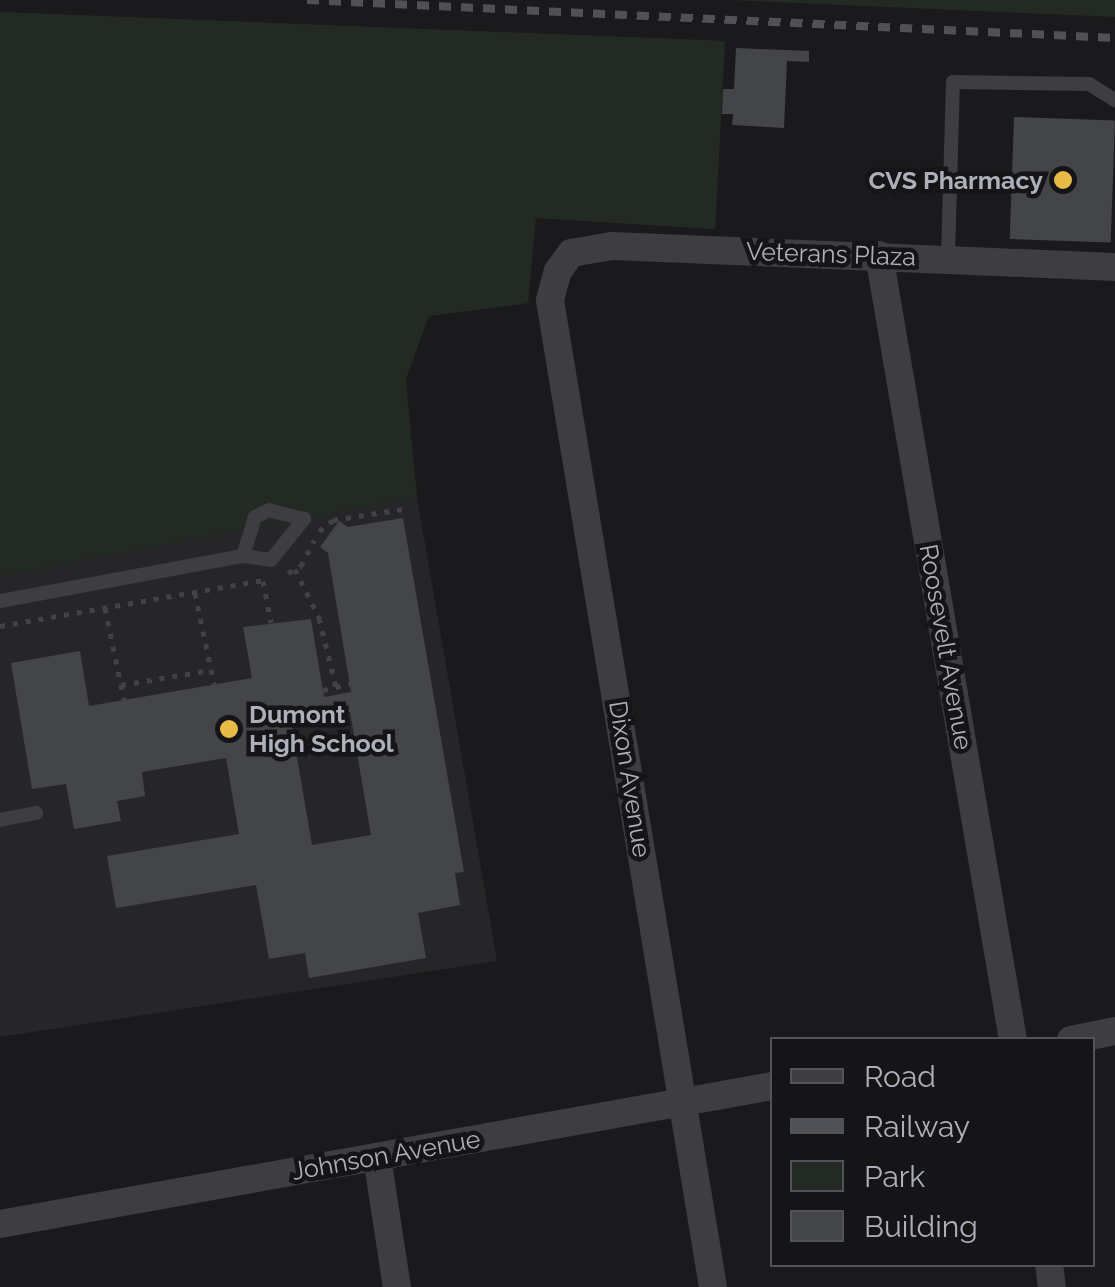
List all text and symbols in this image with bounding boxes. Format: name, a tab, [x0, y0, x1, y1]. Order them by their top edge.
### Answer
place label: CVS Pharmacy	[869, 165, 1043, 195]
marker: CVS Pharmacy	[1052, 169, 1074, 191]
street label: Veterans Plaza	[746, 236, 916, 272]
street label: Roosevelt Avenue	[913, 542, 979, 752]
street label: Dixon Avenue	[603, 698, 657, 860]
place label: Dumont High School	[249, 700, 394, 759]
marker: Dumont High School	[218, 718, 240, 740]
legend	[770, 1037, 1095, 1267]
text: Road	[864, 1059, 936, 1094]
text: Railway	[864, 1109, 970, 1144]
street label: Johnson Avenue	[289, 1124, 483, 1186]
text: Park	[864, 1159, 925, 1194]
text: Building	[864, 1209, 978, 1244]

